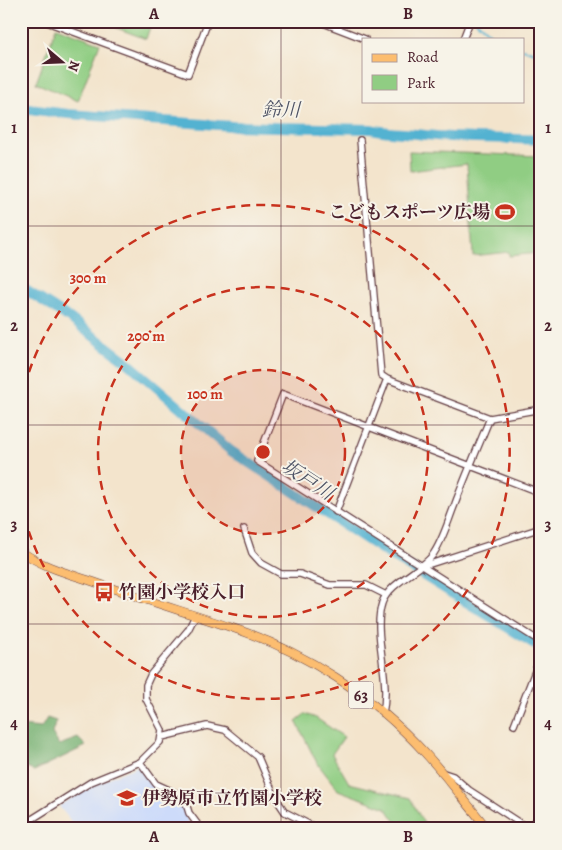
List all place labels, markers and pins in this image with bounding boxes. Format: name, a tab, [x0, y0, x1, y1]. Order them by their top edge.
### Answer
place label: こどもスポーツ広場	[329, 200, 490, 224]
sports icon: こどもスポーツ広場	[494, 201, 516, 223]
centre of rings	[254, 443, 272, 461]
place label: 竹園小学校入口	[119, 580, 245, 604]
bus stop icon: 竹園小学校入口	[93, 581, 115, 603]
place label: 伊勢原市立竹園小学校	[142, 786, 322, 810]
school or university icon: 伊勢原市立竹園小学校	[116, 787, 138, 809]

